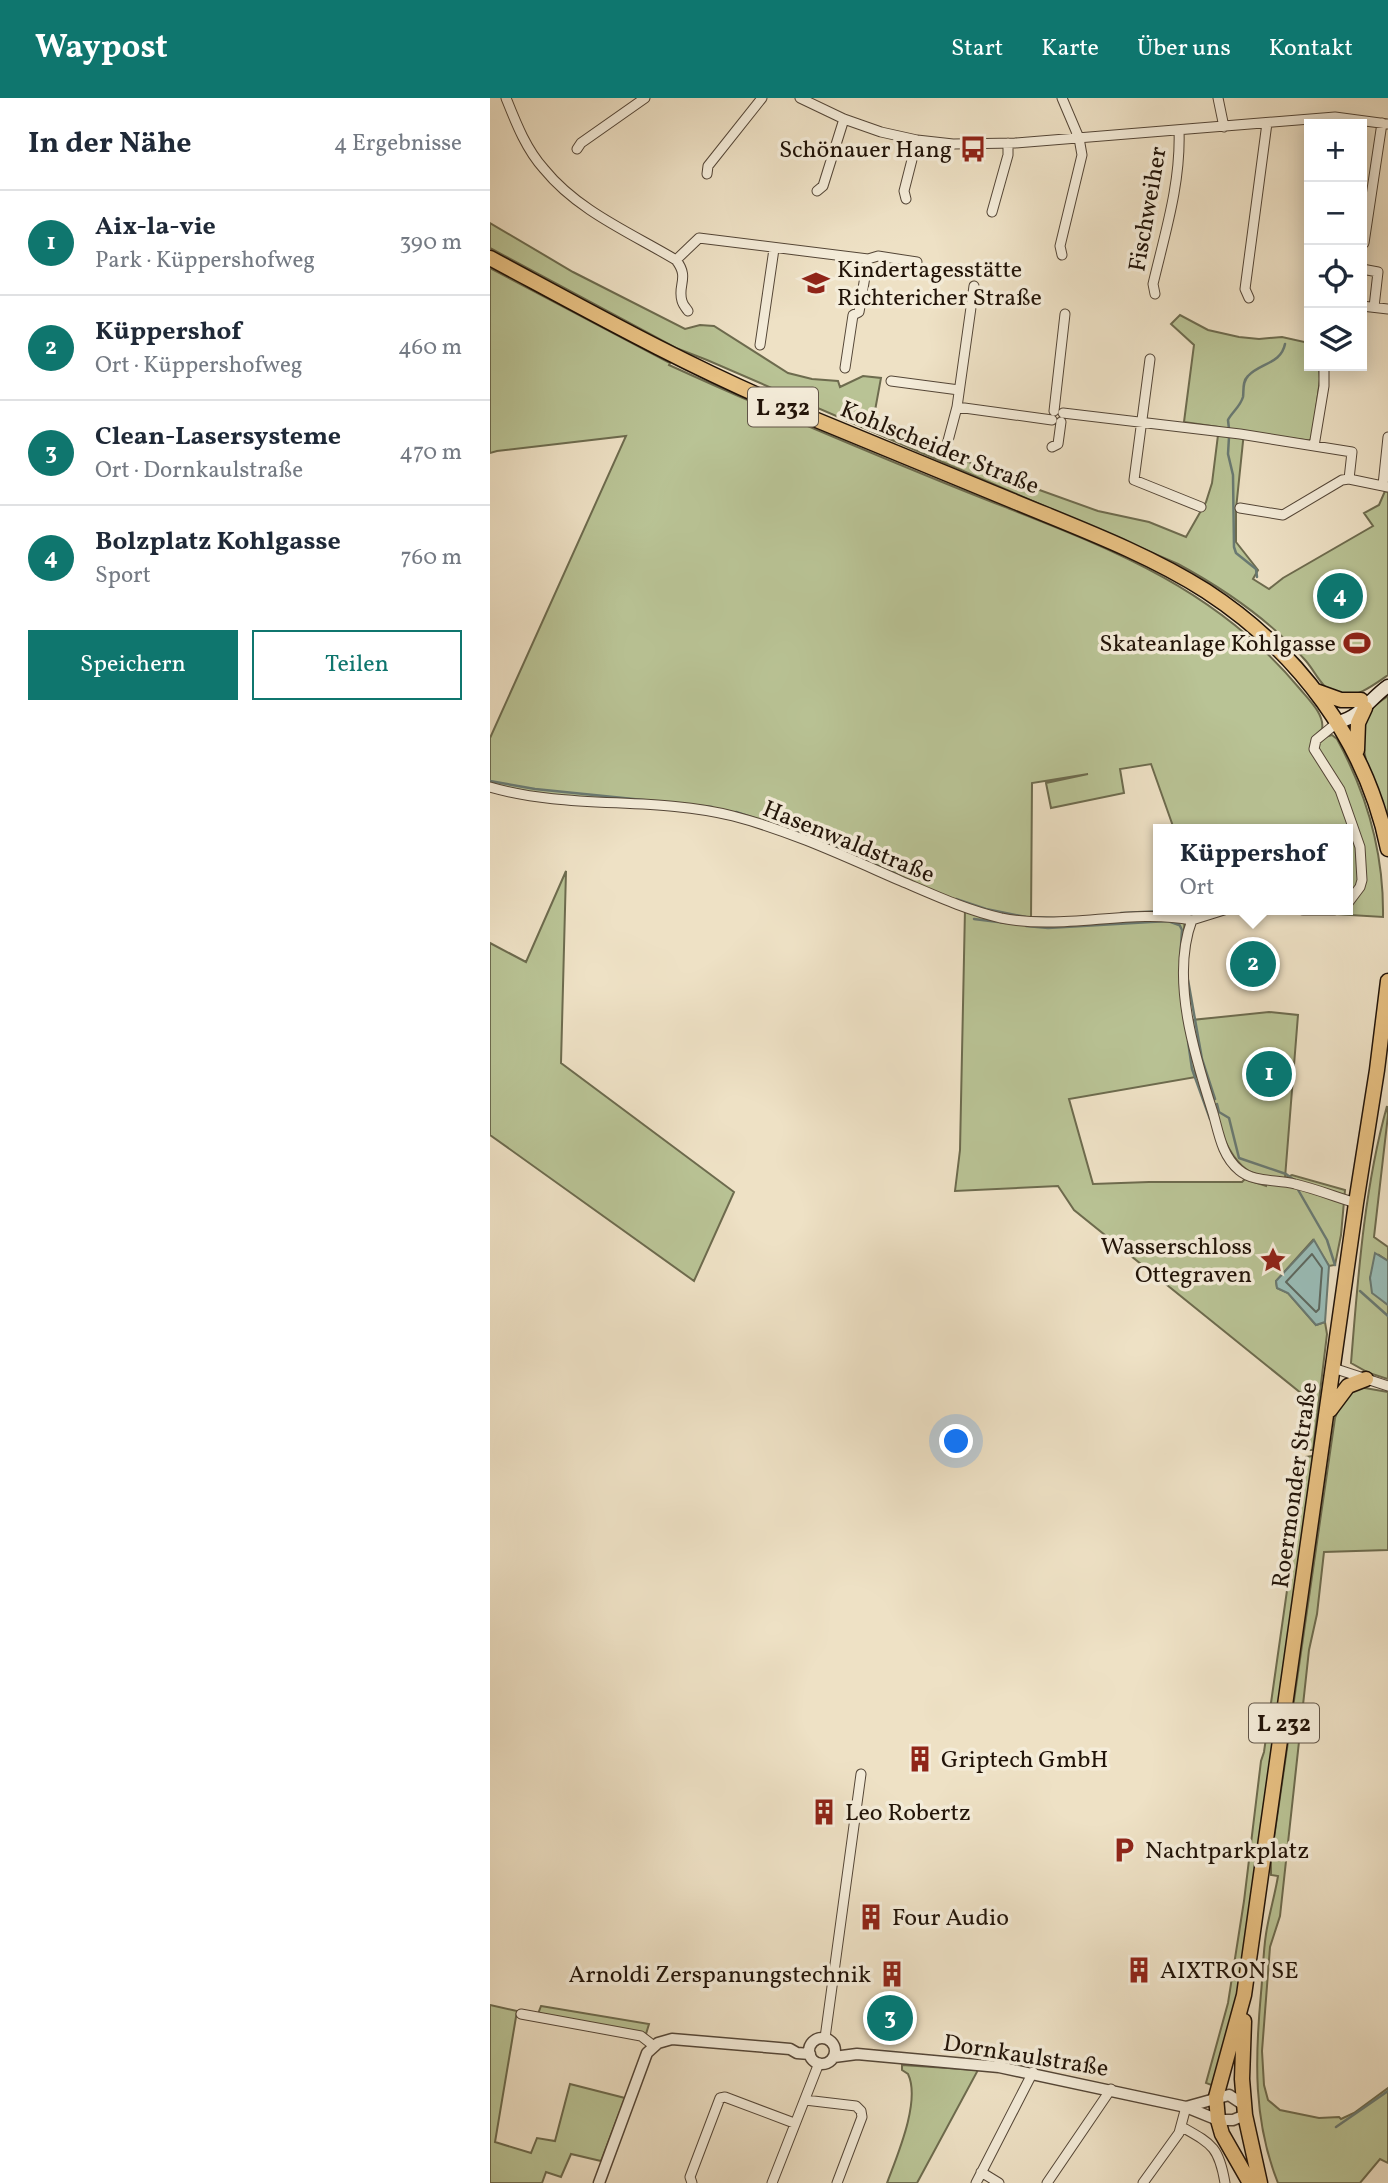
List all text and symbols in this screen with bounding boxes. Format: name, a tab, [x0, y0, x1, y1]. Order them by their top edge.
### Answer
text: Waypost	[35, 26, 168, 72]
text: Start	[951, 32, 1003, 66]
text: Karte	[1041, 32, 1099, 66]
text: Über uns	[1137, 32, 1231, 66]
text: Kontakt	[1269, 32, 1353, 66]
map controls	[1304, 119, 1367, 371]
button: +	[1304, 119, 1367, 182]
text: In der Nähe	[28, 123, 192, 165]
text: 4 Ergebnisse	[334, 128, 462, 160]
place label: Schönauer Hang	[779, 134, 952, 168]
bus stop icon: Schönauer Hang	[958, 134, 988, 164]
street label: Fischweiher	[1121, 144, 1177, 275]
button: −	[1304, 182, 1367, 245]
text: Aix-la-vie	[95, 209, 216, 245]
text: 1	[46, 227, 56, 259]
text: 390 m	[399, 227, 462, 259]
text: Park · Küppershofweg	[95, 245, 315, 277]
button: locate	[1304, 245, 1367, 308]
place label: Kindertagesstätte Richtericher Straße	[837, 254, 1042, 316]
school or university icon: Kindertagesstätte Richtericher Straße	[801, 268, 831, 298]
button: layers	[1304, 308, 1367, 371]
text: Küppershof	[95, 314, 242, 350]
text: 2	[45, 332, 57, 364]
text: 460 m	[398, 332, 462, 364]
text: Ort · Küppershofweg	[95, 350, 303, 382]
road number: L 232	[748, 388, 818, 426]
street label: Kohlscheider Straße	[835, 393, 1044, 504]
text: Clean-Lasersysteme	[95, 419, 341, 455]
text: 3	[45, 437, 57, 469]
text: 470 m	[399, 437, 462, 469]
text: Ort · Dornkaulstraße	[95, 455, 303, 487]
text: Bolzplatz Kohlgasse	[95, 524, 341, 560]
text: 4	[44, 542, 58, 574]
text: 760 m	[400, 542, 462, 574]
text: Sport	[95, 560, 151, 592]
pin: 4	[1317, 570, 1363, 622]
place label: Skateanlage Kohlgasse	[1099, 628, 1336, 662]
sports icon: Skateanlage Kohlgasse	[1342, 628, 1372, 658]
button: Speichern	[28, 630, 238, 700]
button: Teilen	[252, 630, 462, 700]
street label: Hasenwaldstraße	[757, 793, 939, 893]
popup	[1153, 824, 1353, 915]
text: Küppershof	[1180, 836, 1326, 872]
text: Ort	[1180, 872, 1214, 904]
pin: 2	[1230, 938, 1276, 990]
pin: 1	[1246, 1048, 1292, 1100]
place label: Wasserschloss Ottegraven	[1100, 1231, 1252, 1293]
place icon: Wasserschloss Ottegraven	[1258, 1245, 1288, 1275]
street label: Roermonder Straße	[1265, 1380, 1327, 1590]
your location	[939, 1424, 973, 1458]
road number: L 232	[1249, 1704, 1319, 1742]
building icon: Griptech GmbH	[905, 1744, 935, 1774]
place label: Griptech GmbH	[941, 1744, 1108, 1778]
building icon: Leo Robertz	[809, 1797, 839, 1827]
place label: Leo Robertz	[845, 1797, 971, 1831]
parking icon: Nachtparkplatz	[1109, 1835, 1139, 1865]
place label: Nachtparkplatz	[1145, 1835, 1309, 1869]
building icon: Four Audio	[856, 1902, 886, 1932]
place label: Four Audio	[892, 1902, 1009, 1936]
building icon: AIXTRON SE	[1124, 1955, 1154, 1985]
place label: AIXTRON SE	[1160, 1955, 1299, 1989]
place label: Arnoldi Zerspanungstechnik	[569, 1959, 871, 1993]
building icon: Arnoldi Zerspanungstechnik	[877, 1959, 907, 1989]
pin: 3	[867, 1992, 913, 2044]
street label: Dornkaulstraße	[941, 2027, 1111, 2087]

